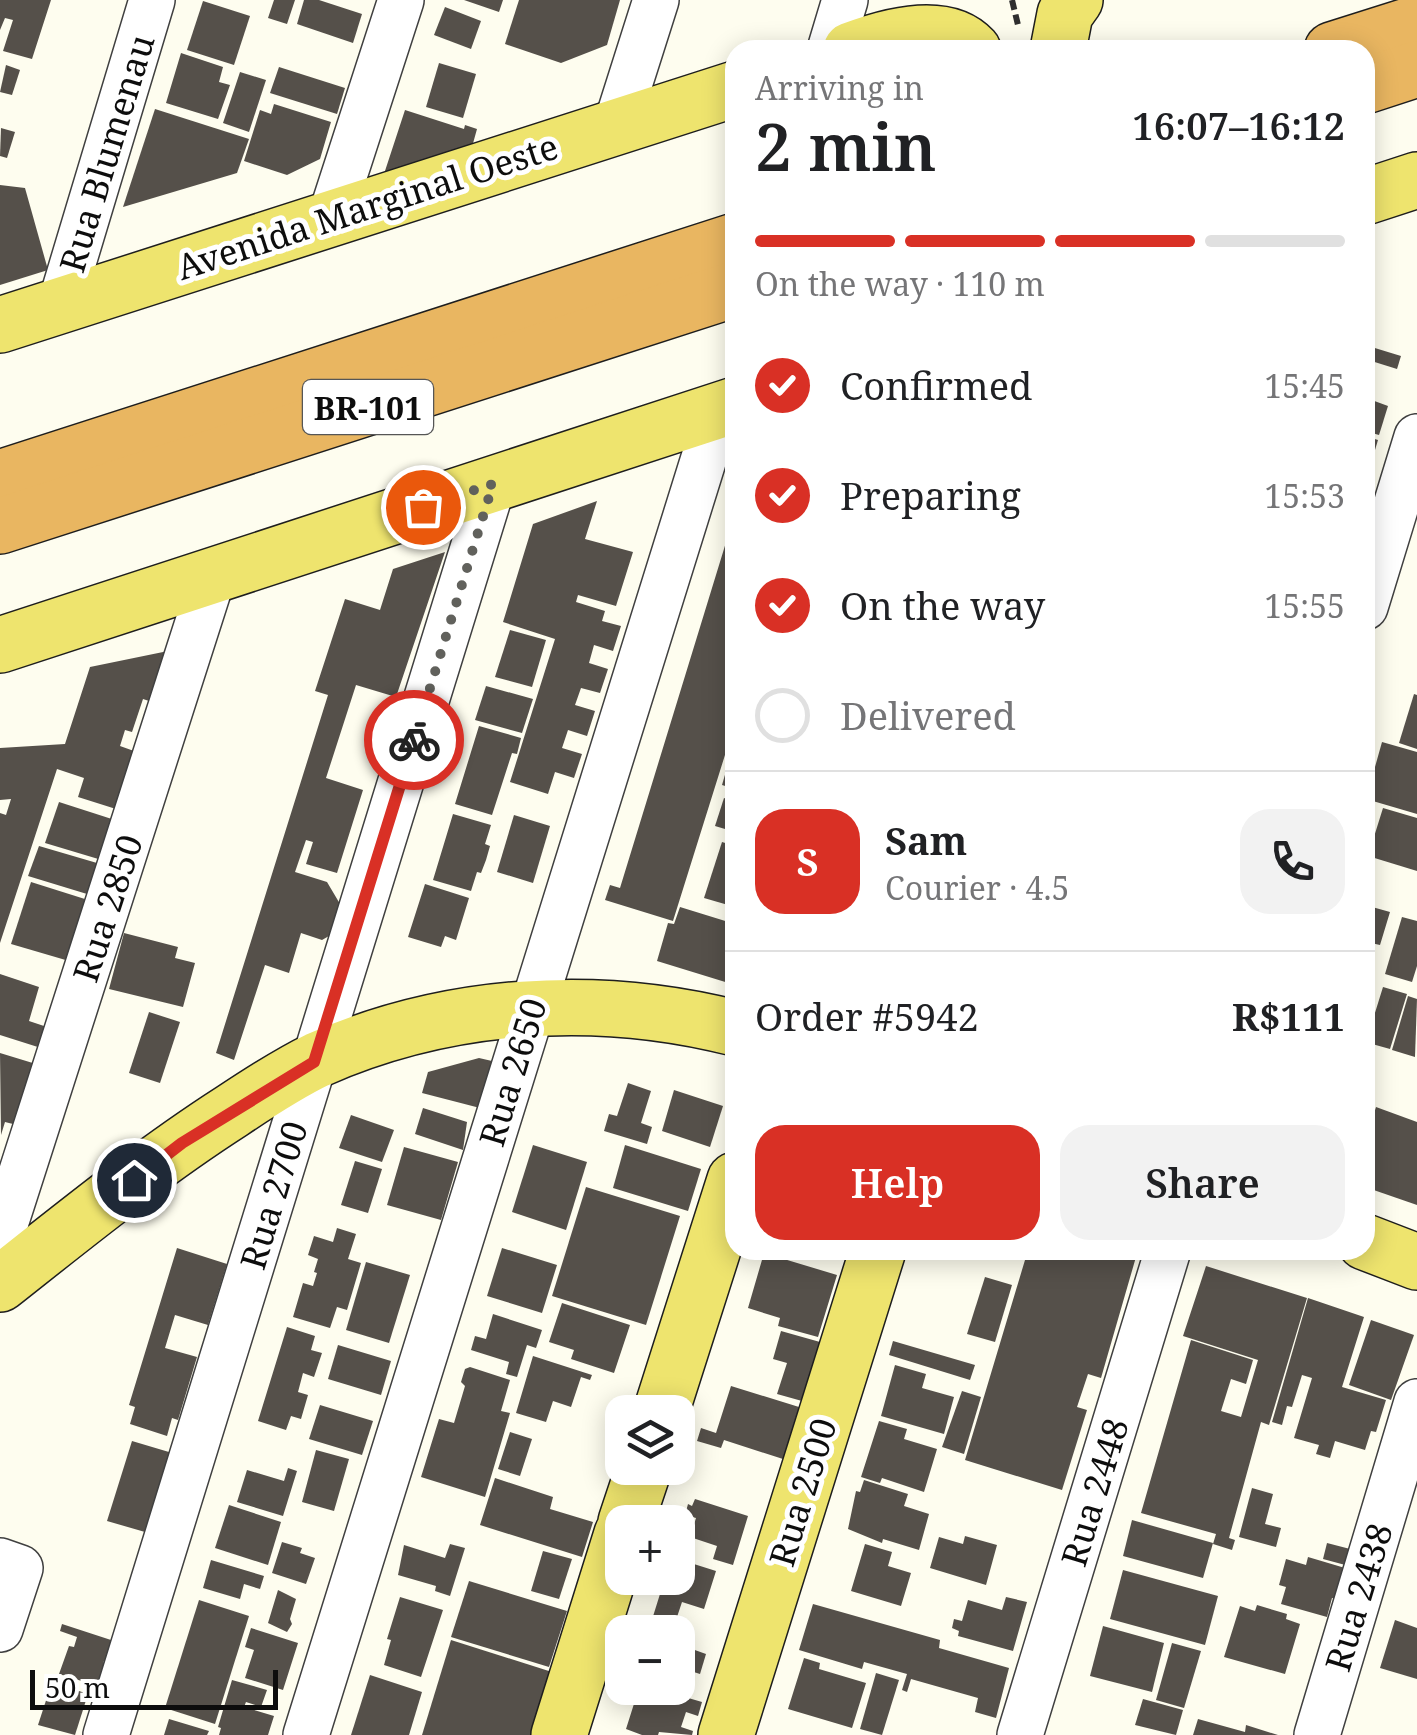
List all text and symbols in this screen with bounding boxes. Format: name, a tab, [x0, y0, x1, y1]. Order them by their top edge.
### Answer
street label: Rua Blumenau	[48, 28, 164, 278]
text: Arriving in	[755, 66, 924, 109]
text: 16:07–16:12	[1132, 99, 1345, 151]
text: 2 min	[755, 102, 937, 190]
street label: Avenida Marginal Oeste	[170, 122, 564, 290]
text: On the way · 110 m	[755, 262, 1045, 305]
icon: check	[755, 358, 810, 413]
text: Confirmed	[840, 359, 1032, 411]
text: 15:45	[1264, 364, 1345, 407]
road number: BR-101	[303, 380, 433, 434]
pin	[381, 465, 466, 550]
icon: check	[755, 468, 810, 523]
text: Preparing	[840, 469, 1021, 521]
text: 15:53	[1264, 474, 1345, 517]
icon: bag	[396, 480, 451, 535]
icon: check	[755, 578, 810, 633]
text: On the way	[840, 579, 1045, 631]
text: 15:55	[1264, 584, 1345, 627]
text: Delivered	[840, 689, 1016, 741]
courier	[364, 690, 464, 790]
icon: bike	[387, 713, 442, 768]
button: phone	[1240, 809, 1345, 914]
text: Sam	[885, 814, 967, 866]
street label: Rua 2850	[61, 828, 153, 988]
text: S	[796, 835, 819, 887]
text: Courier · 4.5	[885, 866, 1069, 909]
text: Order #5942	[755, 990, 979, 1042]
text: R$111	[1232, 990, 1345, 1042]
street label: Rua 2650	[467, 992, 557, 1152]
street label: Rua 2700	[228, 1115, 318, 1275]
button: Help	[755, 1125, 1040, 1240]
button: Share	[1060, 1125, 1345, 1240]
pin	[92, 1138, 177, 1223]
icon: home	[107, 1153, 162, 1208]
map controls	[605, 1395, 695, 1705]
button: layers	[605, 1395, 695, 1485]
street label: Rua 2500	[757, 1412, 847, 1572]
street label: Rua 2448	[1049, 1412, 1139, 1572]
button: +	[605, 1505, 695, 1595]
street label: Rua 2438	[1313, 1517, 1403, 1677]
button: −	[605, 1615, 695, 1705]
scale bar	[30, 1665, 278, 1710]
text: 50 m	[45, 1668, 110, 1706]

